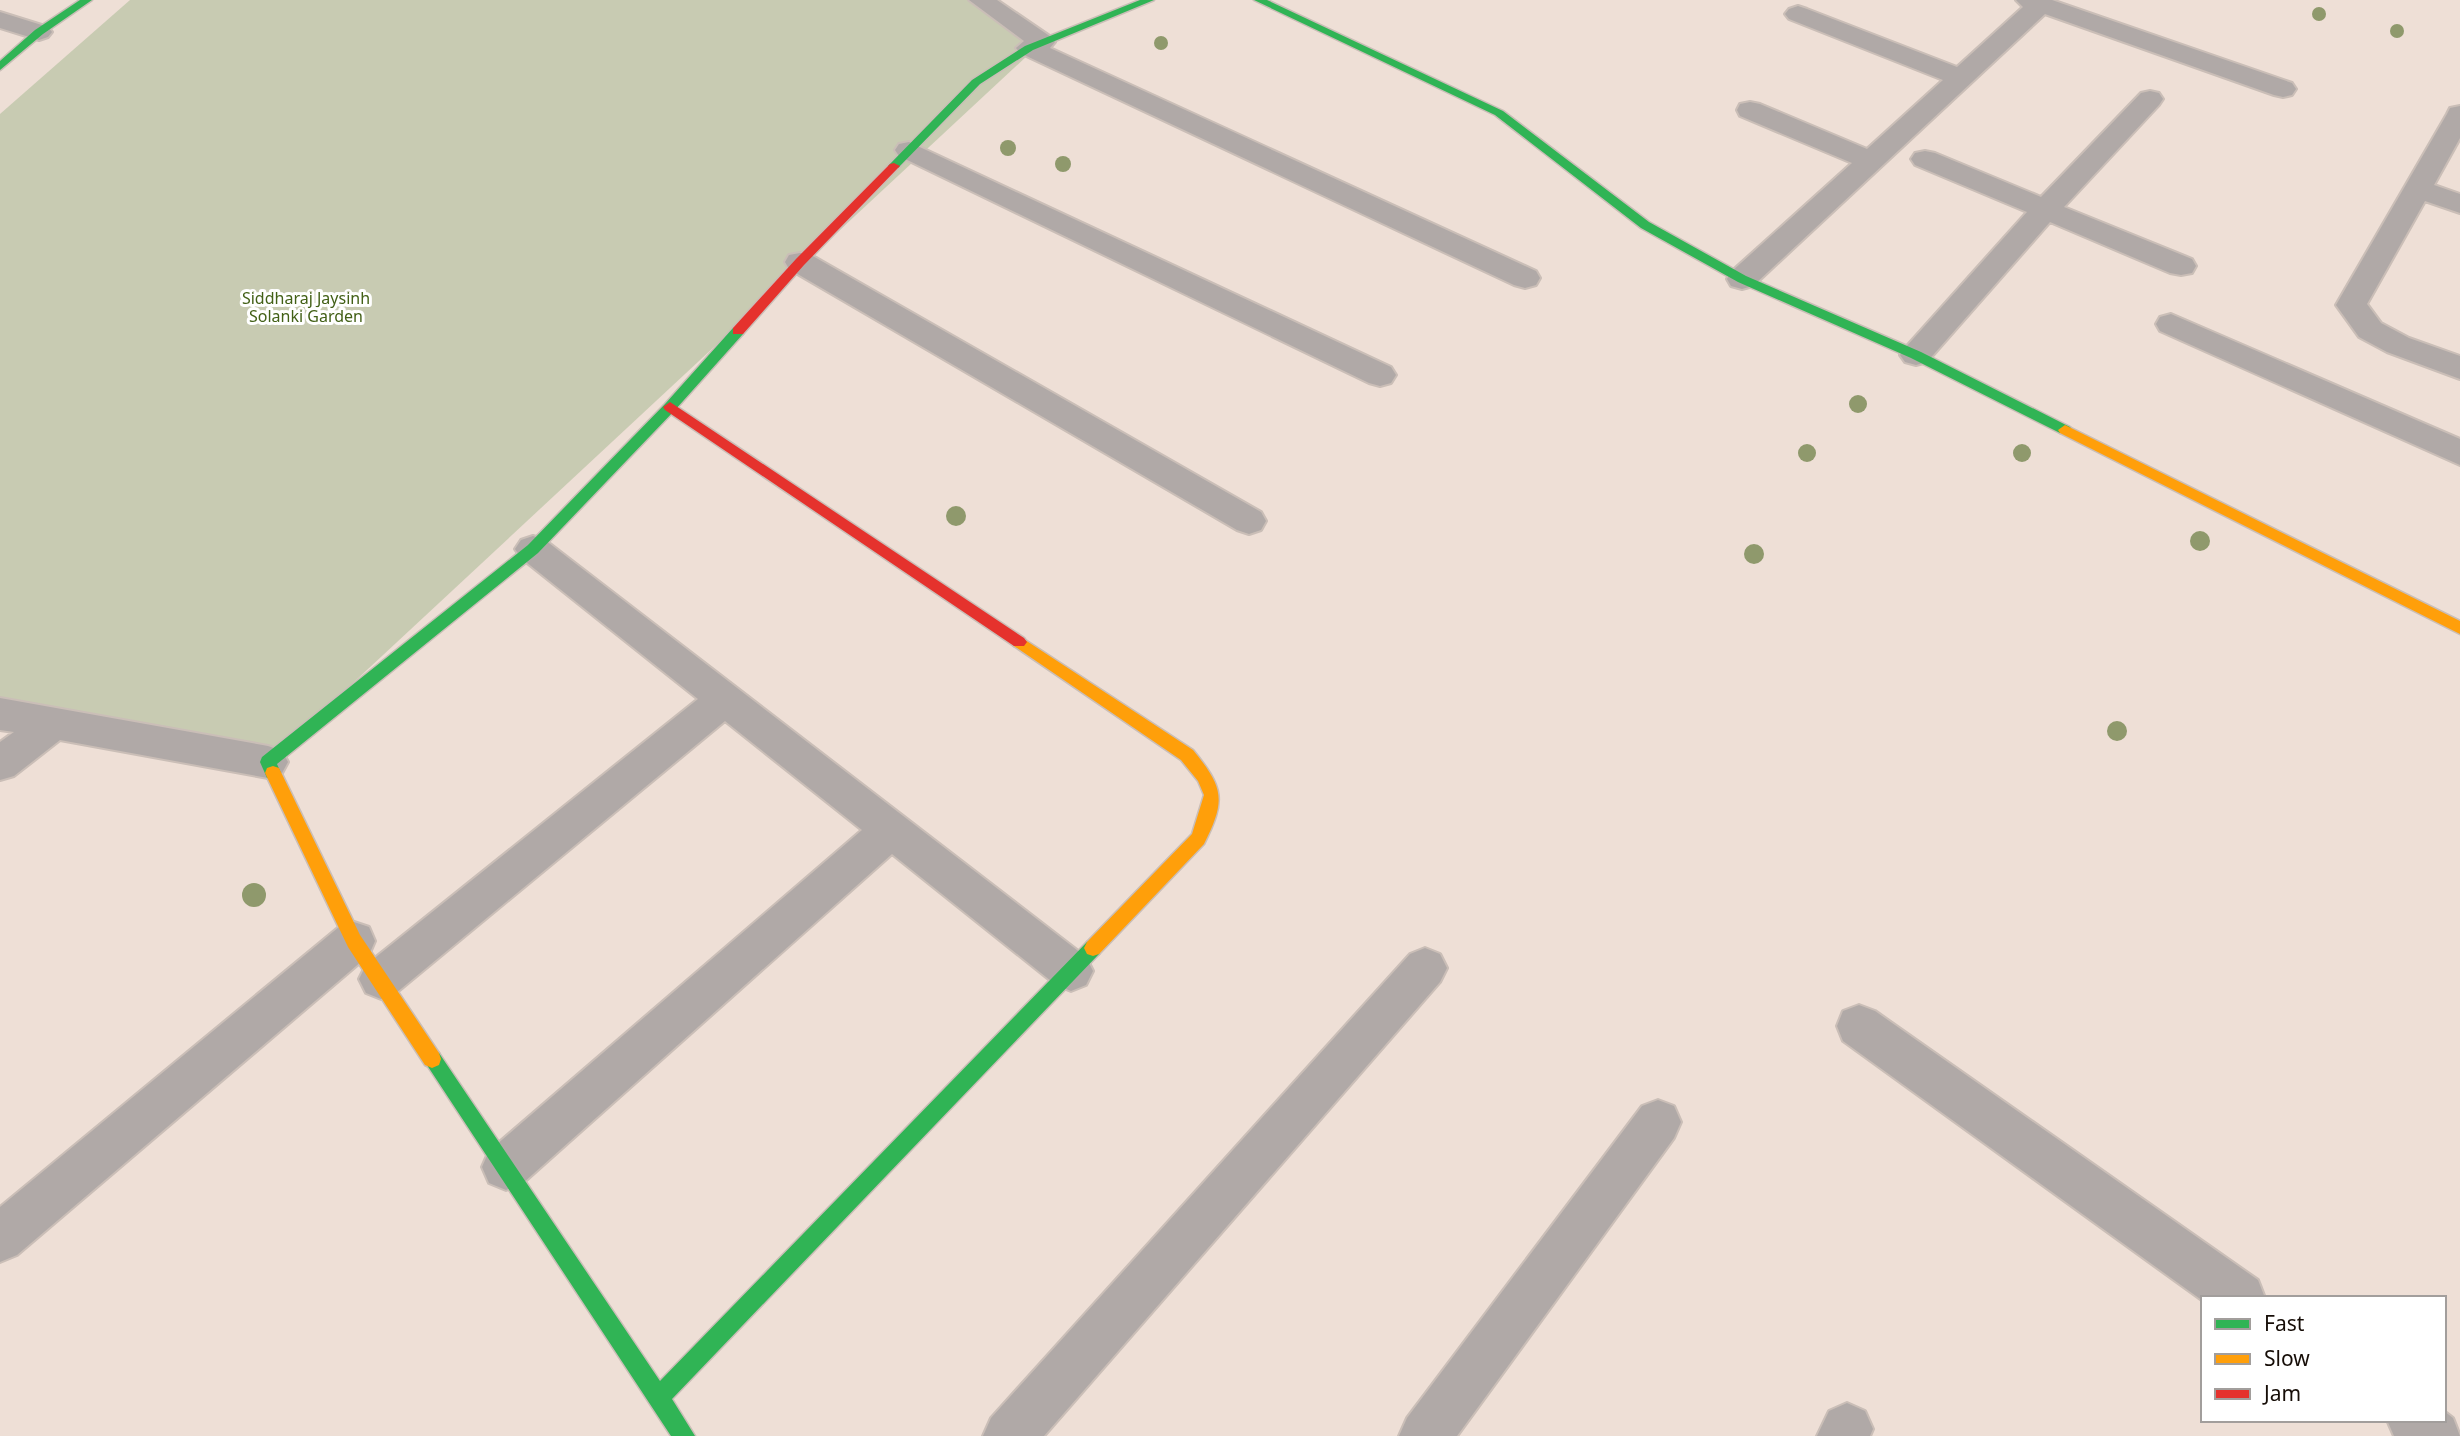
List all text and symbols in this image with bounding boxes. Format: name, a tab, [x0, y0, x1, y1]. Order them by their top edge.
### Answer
park label: Siddharaj Jaysinh Solanki Garden	[242, 287, 370, 327]
legend	[2201, 1296, 2446, 1422]
text: Fast	[2264, 1309, 2305, 1337]
text: Slow	[2264, 1344, 2310, 1372]
text: Jam	[2262, 1379, 2301, 1407]

